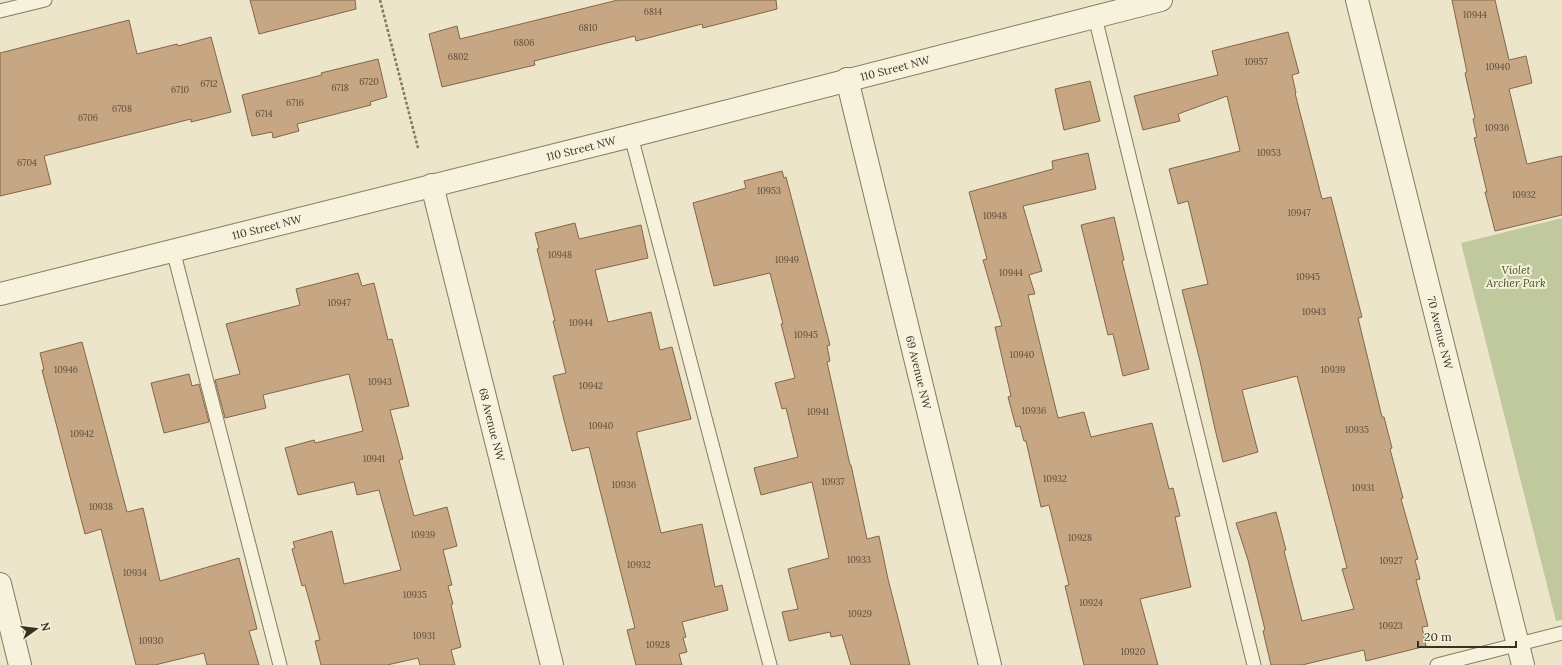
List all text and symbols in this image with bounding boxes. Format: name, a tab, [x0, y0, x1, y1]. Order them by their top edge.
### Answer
house number: 6814	[644, 6, 662, 17]
house number: 10944	[1463, 9, 1487, 20]
house number: 6810	[578, 22, 598, 33]
house number: 6806	[513, 37, 535, 48]
house number: 6802	[448, 51, 468, 62]
street label: 110 Street NW	[859, 52, 932, 84]
house number: 10957	[1244, 56, 1268, 67]
house number: 10940	[1486, 61, 1511, 72]
house number: 6720	[359, 76, 379, 87]
house number: 6712	[200, 78, 218, 89]
house number: 6718	[331, 82, 349, 93]
house number: 6710	[171, 84, 189, 95]
house number: 6716	[286, 97, 304, 108]
house number: 6708	[112, 103, 132, 114]
house number: 6714	[255, 108, 273, 119]
house number: 6706	[78, 112, 98, 123]
house number: 10936	[1485, 122, 1509, 133]
street label: 110 Street NW	[545, 133, 618, 164]
house number: 10953	[1257, 147, 1281, 158]
house number: 6704	[17, 157, 37, 168]
house number: 10953	[757, 185, 781, 196]
house number: 10932	[1512, 189, 1536, 200]
house number: 10947	[1287, 207, 1311, 218]
house number: 10948	[983, 210, 1007, 221]
street label: 110 Street NW	[230, 212, 304, 243]
house number: 10948	[548, 249, 572, 260]
house number: 10949	[775, 254, 799, 265]
park label: Violet Archer Park	[1485, 263, 1546, 290]
house number: 10944	[999, 267, 1023, 278]
house number: 10945	[1296, 271, 1320, 282]
street label: 70 Avenue NW	[1424, 295, 1456, 372]
house number: 10947	[327, 297, 351, 308]
house number: 10943	[1302, 306, 1326, 317]
house number: 10944	[569, 317, 593, 328]
house number: 10945	[794, 329, 818, 340]
street label: 69 Avenue NW	[903, 334, 935, 412]
house number: 10940	[1010, 349, 1035, 360]
house number: 10946	[54, 364, 78, 375]
house number: 10939	[1321, 364, 1345, 375]
house number: 10943	[368, 376, 392, 387]
house number: 10942	[579, 380, 603, 391]
street label: 68 Avenue NW	[476, 387, 508, 464]
house number: 10936	[1022, 405, 1046, 416]
house number: 10941	[807, 406, 829, 417]
house number: 10940	[589, 420, 614, 431]
house number: 10935	[1345, 424, 1369, 435]
house number: 10942	[70, 428, 94, 439]
house number: 10941	[363, 453, 385, 464]
house number: 10932	[1043, 473, 1067, 484]
house number: 10937	[821, 476, 845, 487]
house number: 10936	[612, 479, 636, 490]
house number: 10931	[1352, 482, 1374, 493]
house number: 10938	[89, 501, 113, 512]
house number: 10939	[411, 529, 435, 540]
house number: 10928	[1068, 532, 1092, 543]
house number: 10933	[847, 554, 871, 565]
house number: 10927	[1379, 555, 1403, 566]
house number: 10932	[627, 559, 651, 570]
house number: 10934	[123, 567, 147, 578]
house number: 10935	[403, 589, 427, 600]
house number: 10924	[1079, 597, 1103, 608]
house number: 10929	[848, 608, 872, 619]
north arrow	[16, 609, 56, 649]
house number: 10923	[1379, 620, 1403, 631]
text: N	[38, 621, 54, 633]
scale bar	[1418, 623, 1516, 649]
text: 20 m	[1424, 629, 1452, 644]
house number: 10931	[413, 630, 435, 641]
house number: 10930	[139, 635, 164, 646]
house number: 10928	[646, 639, 670, 650]
house number: 10920	[1121, 646, 1146, 657]

